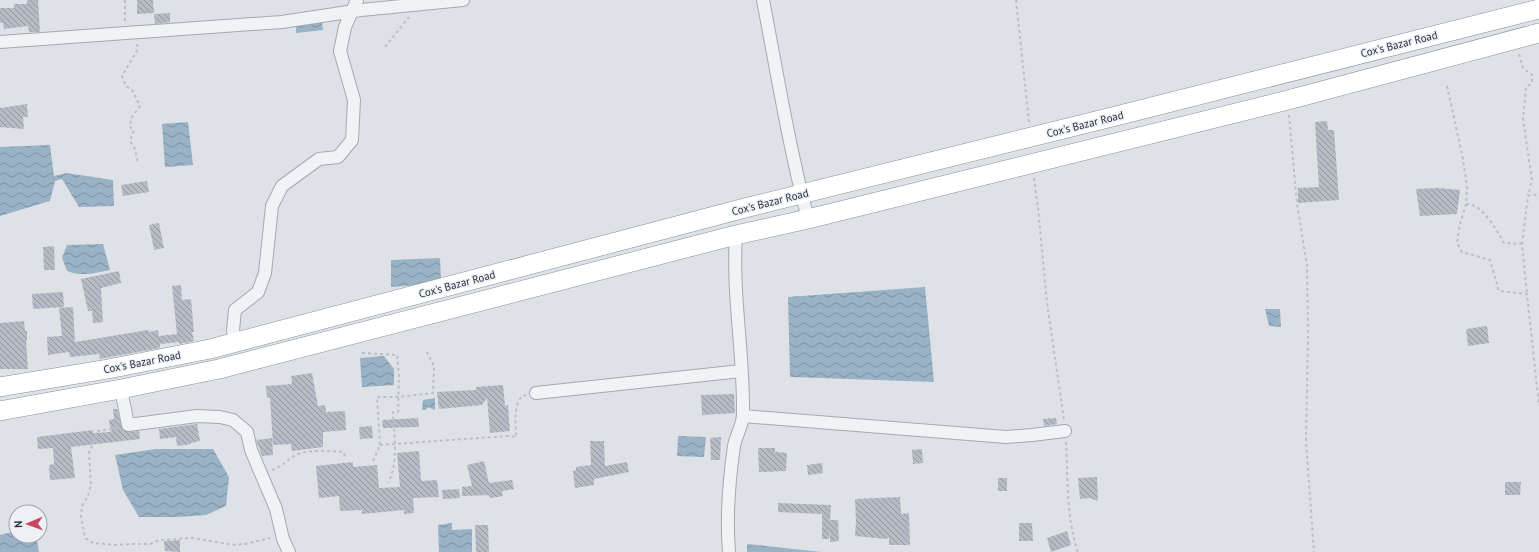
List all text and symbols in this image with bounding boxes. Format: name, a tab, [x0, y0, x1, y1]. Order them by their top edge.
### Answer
street label: Cox's Bazar Road	[1359, 28, 1439, 60]
street label: Cox's Bazar Road	[1045, 108, 1125, 140]
street label: Cox's Bazar Road	[730, 186, 810, 218]
street label: Cox's Bazar Road	[417, 267, 497, 301]
street label: Cox's Bazar Road	[102, 348, 182, 376]
north arrow	[8, 504, 48, 544]
text: N	[11, 520, 25, 528]

